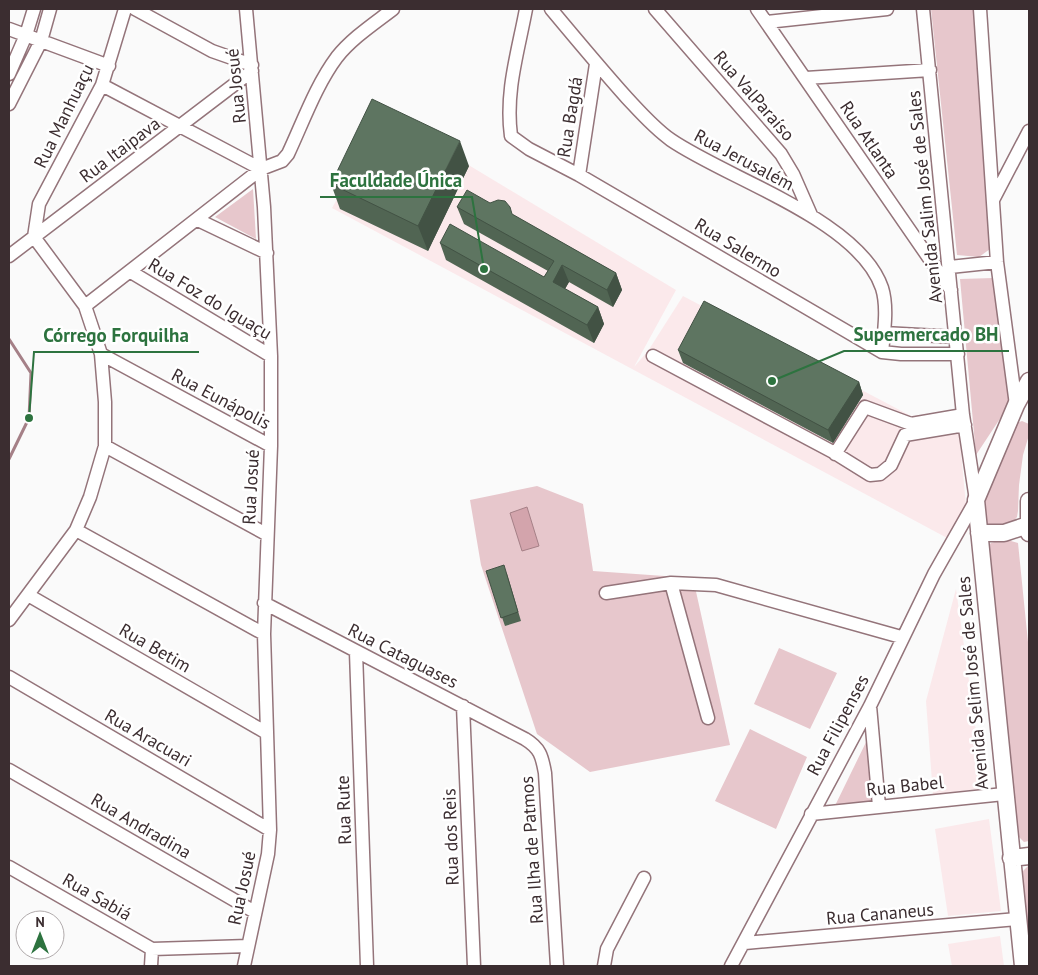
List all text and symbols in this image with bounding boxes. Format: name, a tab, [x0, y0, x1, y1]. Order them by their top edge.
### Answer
street label: Rua ValParaíso	[709, 46, 800, 146]
street label: Rua Josué	[220, 47, 251, 125]
street label: Rua Manhuaçu	[28, 60, 99, 172]
street label: Rua Bagdá	[552, 75, 587, 159]
street label: Avenida Salim José de Sales	[902, 89, 947, 305]
street label: Rua Atlanta	[835, 96, 904, 183]
street label: Rua Itaipava	[75, 112, 165, 187]
street label: Rua Jerusalém	[690, 124, 798, 195]
callout: Faculdade Única	[320, 163, 472, 197]
text: Faculdade Única	[330, 168, 462, 192]
street label: Rua Salermo	[691, 213, 786, 282]
street label: Rua Foz do Iguaçu	[144, 253, 276, 345]
callout: Supermercado BH	[844, 317, 1009, 351]
callout: Córrego Forquilha	[34, 318, 199, 352]
text: Supermercado BH	[854, 322, 999, 346]
text: Córrego Forquilha	[43, 323, 189, 347]
street label: Rua Eunápolis	[168, 363, 275, 434]
street label: Rua Josué	[237, 449, 264, 525]
street label: Avenida Selim José de Sales	[952, 575, 993, 791]
street label: Rua Betim	[115, 618, 195, 677]
street label: Rua Cataguases	[344, 618, 462, 693]
street label: Rua Filipenses	[801, 670, 874, 779]
street label: Rua Aracuari	[101, 703, 196, 772]
street label: Rua Babel	[865, 770, 945, 801]
street label: Rua Rute	[331, 775, 356, 845]
street label: Rua Ilha de Patmos	[515, 775, 548, 925]
street label: Rua Andradina	[87, 788, 195, 863]
street label: Rua dos Reis	[437, 788, 464, 886]
street label: Rua Josué	[222, 849, 261, 927]
street label: Rua Sabiá	[59, 868, 136, 926]
street label: Rua Cananeus	[825, 897, 935, 930]
north arrow	[15, 910, 65, 960]
text: N	[35, 913, 45, 931]

